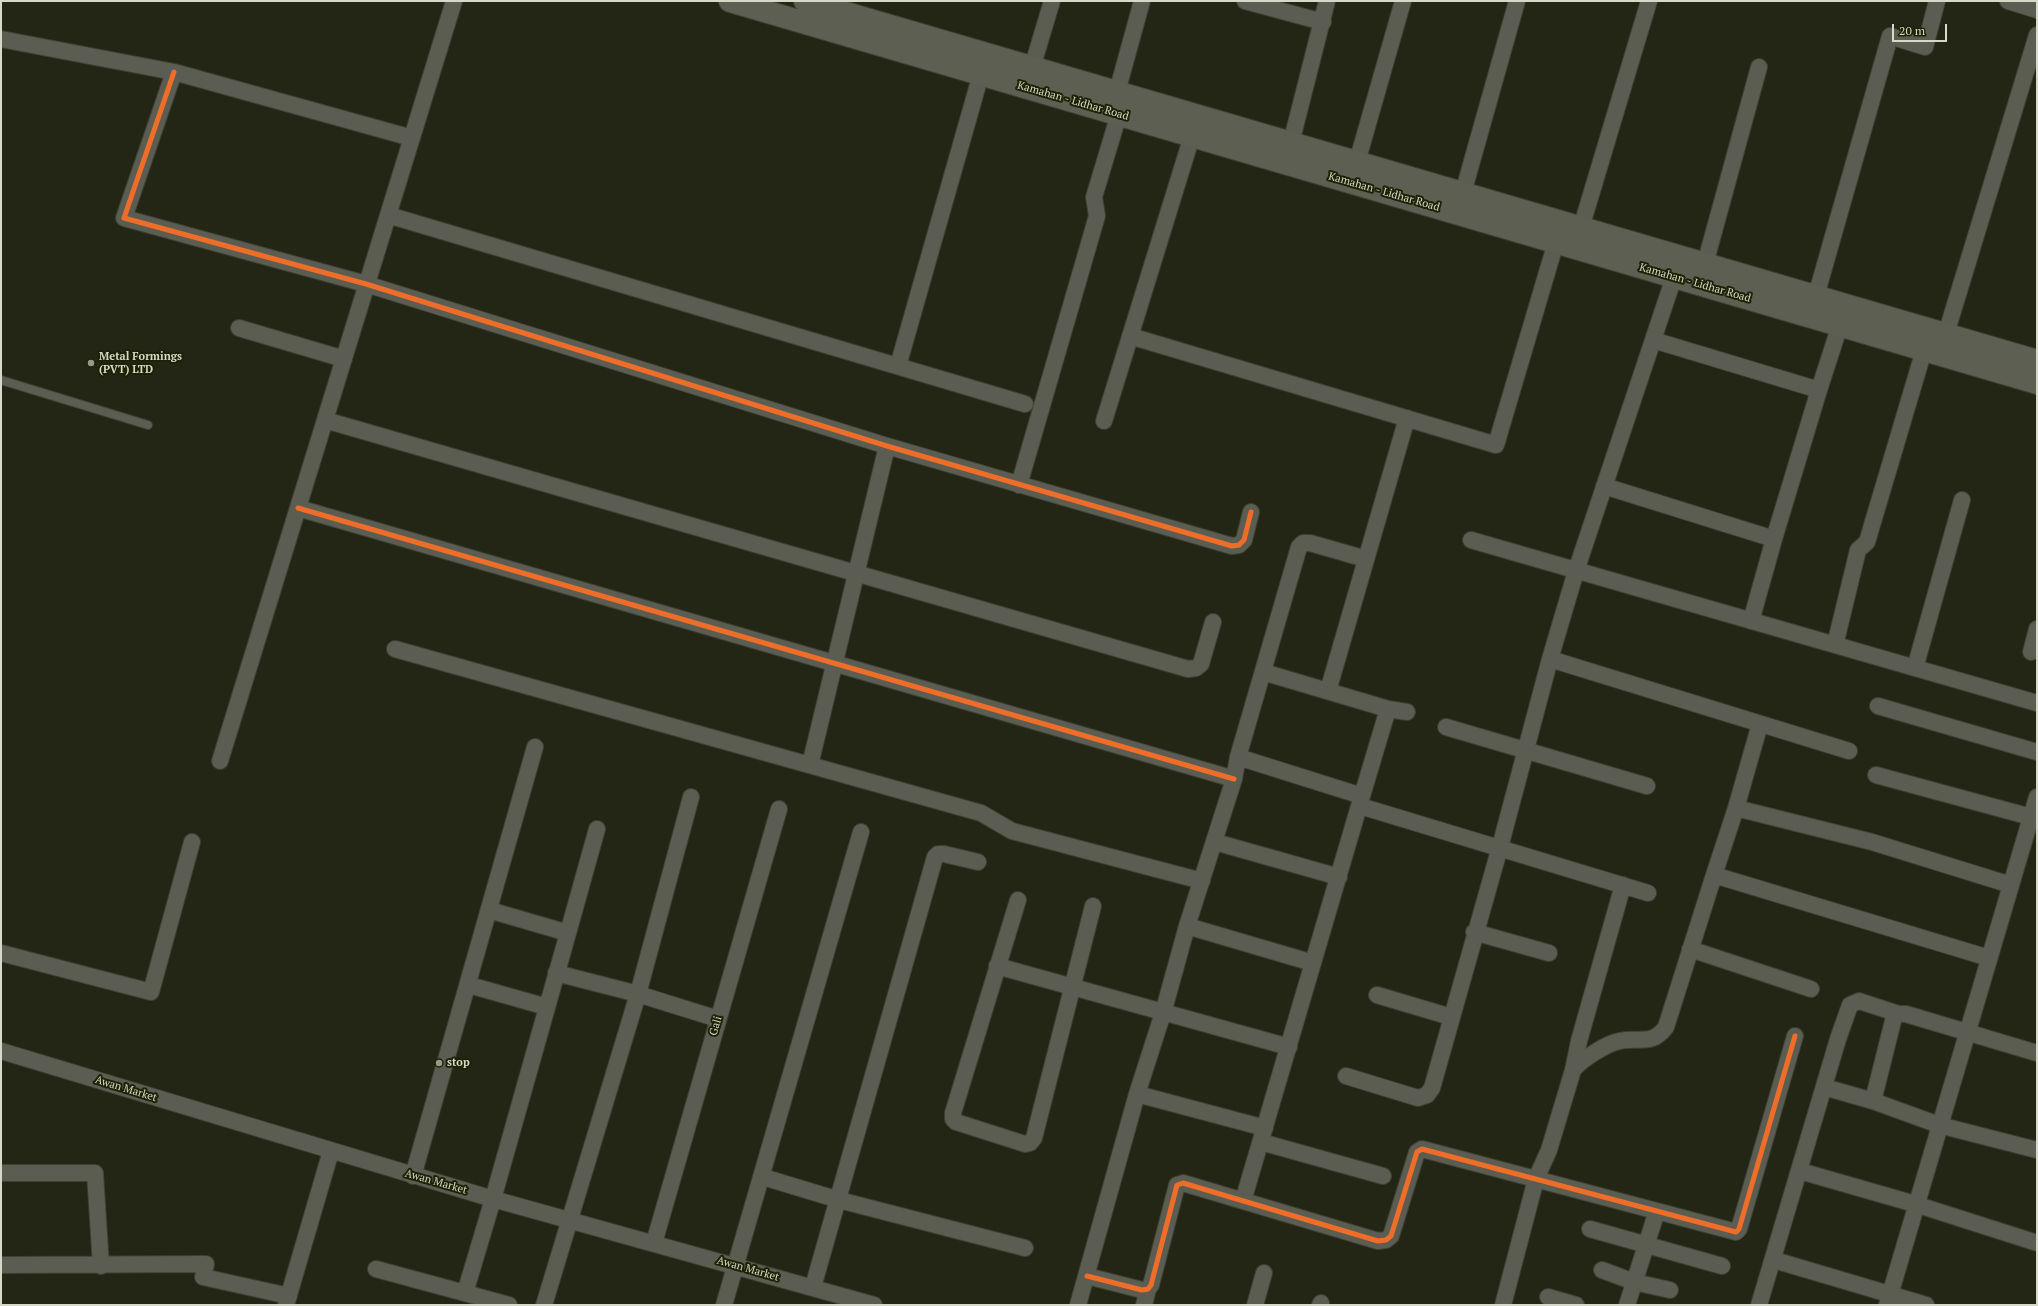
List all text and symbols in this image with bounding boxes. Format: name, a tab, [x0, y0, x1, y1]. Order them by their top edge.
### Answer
scale bar	[1894, 16, 1949, 42]
text: 20 m	[1899, 23, 1925, 38]
street label: Kamahan - Lidhar Road	[1016, 79, 1130, 123]
street label: Kamahan - Lidhar Road	[1327, 170, 1441, 214]
street label: Kamahan - Lidhar Road	[1638, 261, 1752, 305]
place label: Metal Formings (PVT) LTD	[99, 350, 182, 376]
marker: Metal Formings (PVT) LTD	[86, 358, 96, 368]
street label: Gali	[707, 1015, 725, 1037]
place label: stop	[447, 1056, 470, 1070]
marker: stop	[434, 1058, 444, 1068]
street label: Awan Market	[93, 1073, 159, 1105]
street label: Awan Market	[403, 1167, 469, 1197]
street label: Awan Market	[715, 1254, 781, 1284]

